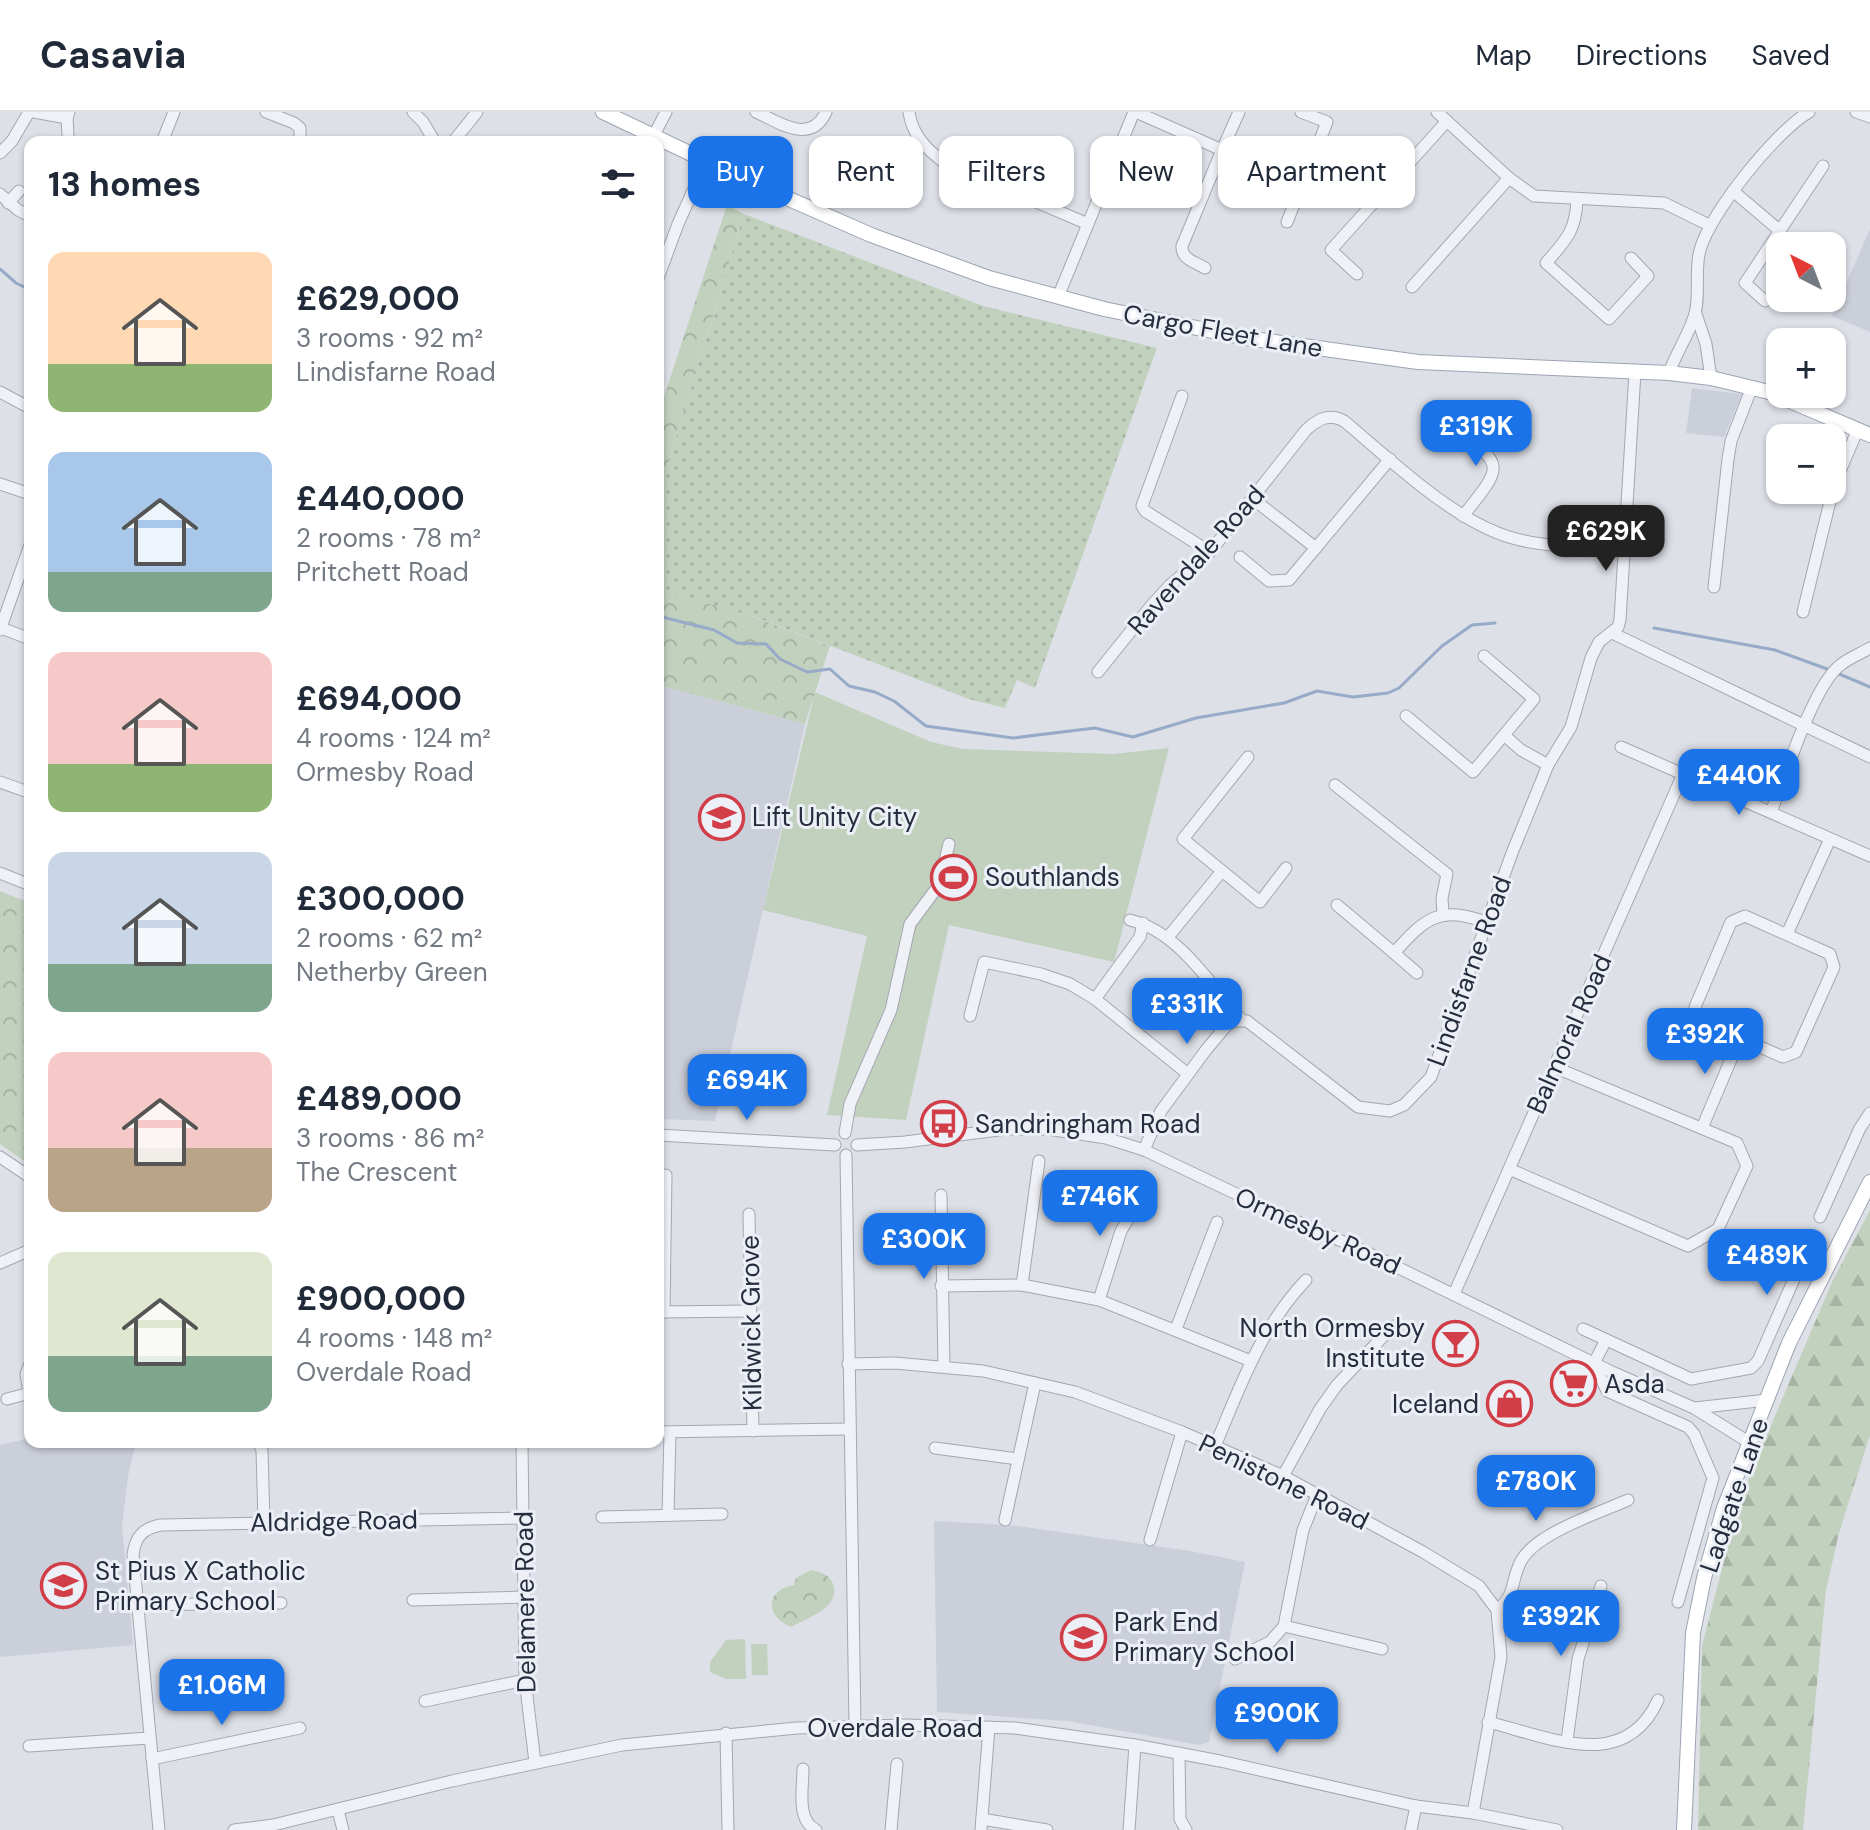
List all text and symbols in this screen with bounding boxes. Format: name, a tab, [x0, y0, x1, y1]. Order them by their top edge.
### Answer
text: Casavia	[40, 30, 186, 80]
text: Map	[1475, 37, 1532, 74]
text: Directions	[1576, 37, 1708, 74]
text: Saved	[1752, 37, 1830, 74]
chip: Buy	[688, 136, 793, 208]
chip: Rent	[809, 136, 923, 208]
chip: Filters	[939, 136, 1074, 208]
chip: New	[1090, 136, 1202, 208]
chip: Apartment	[1218, 136, 1415, 208]
text: 13 homes	[48, 162, 201, 207]
icon: filters	[596, 162, 640, 206]
north arrow	[1766, 232, 1846, 312]
map controls	[1766, 232, 1846, 504]
text: £629,000	[296, 276, 460, 321]
icon: home	[112, 284, 208, 380]
street label: Cargo Fleet Lane	[1121, 297, 1325, 365]
text: 3 rooms · 92 m²	[296, 321, 483, 355]
button: +	[1766, 328, 1846, 408]
text: Lindisfarne Road	[296, 355, 496, 389]
pin: £319K	[1420, 400, 1532, 468]
text: £319K	[1439, 409, 1513, 443]
button: −	[1766, 424, 1846, 504]
text: £440,000	[296, 476, 465, 521]
street label: Ravendale Road	[1120, 478, 1272, 642]
icon: home	[112, 484, 208, 580]
pin: £629K	[1550, 505, 1662, 573]
text: £629K	[1566, 514, 1646, 548]
text: 2 rooms · 78 m²	[296, 521, 481, 555]
text: Pritchett Road	[296, 555, 469, 589]
text: £694,000	[296, 676, 462, 721]
icon: home	[112, 684, 208, 780]
text: 4 rooms · 124 m²	[296, 721, 491, 755]
pin: £440K	[1683, 749, 1795, 817]
text: Ormesby Road	[296, 755, 474, 789]
text: £440K	[1696, 758, 1782, 792]
school or university icon: Lift Unity City	[697, 793, 745, 841]
place label: Lift Unity City	[752, 800, 917, 834]
sports icon: Southlands	[930, 853, 978, 901]
place label: Southlands	[985, 860, 1120, 894]
street label: Lindisfarne Road	[1419, 871, 1519, 1071]
text: £300,000	[296, 876, 465, 921]
icon: home	[112, 884, 208, 980]
text: 2 rooms · 62 m²	[296, 921, 482, 955]
street label: Balmoral Road	[1519, 949, 1619, 1119]
text: Netherby Green	[296, 955, 488, 989]
pin: £331K	[1131, 978, 1243, 1046]
text: £331K	[1150, 987, 1224, 1021]
pin: £392K	[1649, 1008, 1761, 1076]
text: £392K	[1665, 1017, 1745, 1051]
pin: £694K	[691, 1054, 803, 1122]
text: £694K	[706, 1063, 788, 1097]
text: £489,000	[296, 1076, 462, 1121]
icon: home	[112, 1084, 208, 1180]
bus stop icon: Sandringham Road	[920, 1100, 968, 1148]
place label: Sandringham Road	[975, 1107, 1200, 1141]
text: 3 rooms · 86 m²	[296, 1121, 484, 1155]
text: The Crescent	[296, 1155, 458, 1189]
pin: £746K	[1044, 1170, 1156, 1238]
text: £746K	[1060, 1179, 1140, 1213]
street label: Ormesby Road	[1230, 1179, 1406, 1283]
pin: £300K	[868, 1213, 980, 1281]
text: £300K	[881, 1222, 967, 1256]
pin: £489K	[1711, 1229, 1823, 1297]
street label: Kildwick Grove	[732, 1235, 770, 1411]
text: £489K	[1726, 1238, 1808, 1272]
text: £900,000	[296, 1276, 466, 1321]
icon: home	[112, 1284, 208, 1380]
place label: North Ormesby Institute	[1240, 1311, 1425, 1375]
bar icon: North Ormesby Institute	[1432, 1319, 1480, 1367]
text: 4 rooms · 148 m²	[296, 1321, 492, 1355]
text: Overdale Road	[296, 1355, 472, 1389]
supermarket icon: Asda	[1549, 1360, 1597, 1408]
place label: Asda	[1604, 1367, 1665, 1401]
shop icon: Iceland	[1486, 1380, 1534, 1428]
place label: Iceland	[1392, 1387, 1479, 1421]
street label: Ladgate Lane	[1692, 1413, 1776, 1577]
street label: Penistone Road	[1193, 1426, 1375, 1538]
pin: £780K	[1480, 1455, 1592, 1523]
text: £780K	[1495, 1464, 1577, 1498]
street label: Aldridge Road	[250, 1503, 418, 1539]
street label: Delamere Road	[506, 1511, 544, 1693]
place label: St Pius X Catholic Primary School	[95, 1554, 306, 1618]
school or university icon: St Pius X Catholic Primary School	[40, 1562, 88, 1610]
pin: £392K	[1505, 1590, 1617, 1658]
text: £392K	[1521, 1599, 1601, 1633]
place label: Park End Primary School	[1114, 1605, 1295, 1669]
school or university icon: Park End Primary School	[1059, 1613, 1107, 1661]
pin: £1.06M	[157, 1659, 287, 1727]
text: £1.06M	[177, 1668, 267, 1702]
pin: £900K	[1221, 1687, 1333, 1755]
text: £900K	[1234, 1696, 1320, 1730]
street label: Overdale Road	[807, 1711, 983, 1745]

